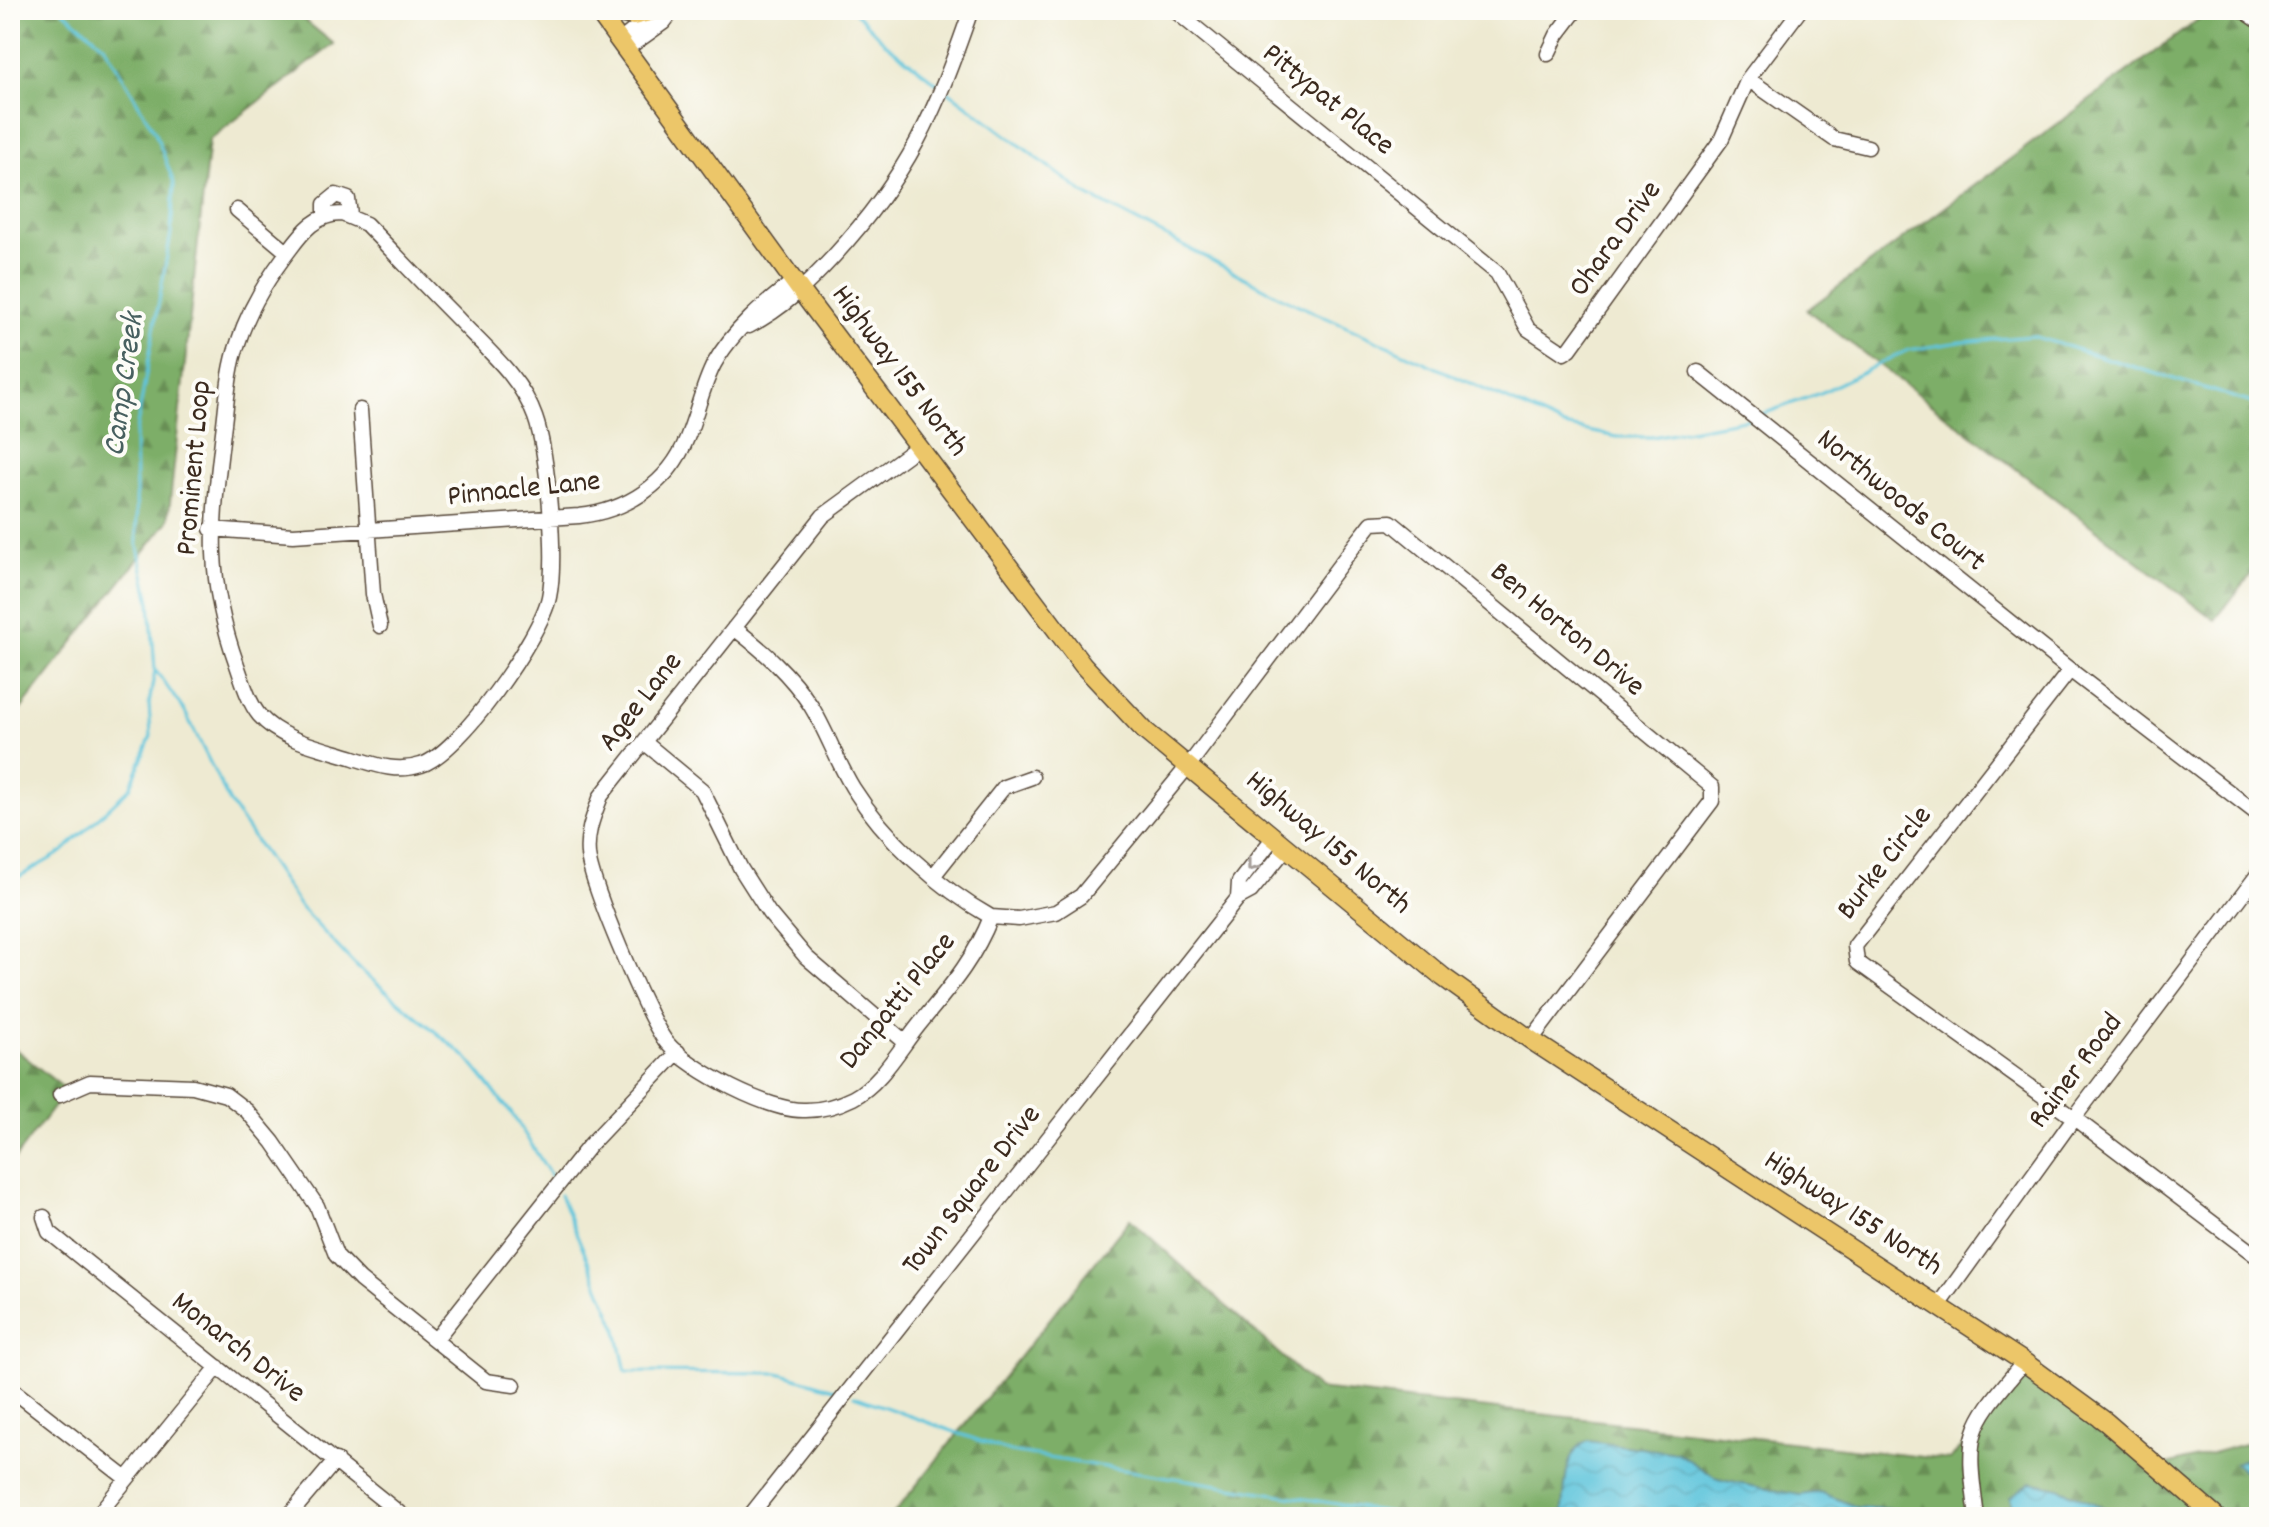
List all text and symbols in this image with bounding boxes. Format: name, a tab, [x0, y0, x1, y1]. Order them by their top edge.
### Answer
street label: Pittypat Place	[1252, 34, 1402, 168]
street label: Ohara Drive	[1560, 173, 1674, 307]
street label: Highway 155 North	[819, 277, 977, 467]
water label: Camp Creek	[93, 308, 159, 459]
street label: Prominent Loop	[167, 379, 225, 557]
street label: Northwoods Court	[1806, 420, 1994, 584]
street label: Pinnacle Lane	[445, 462, 603, 520]
street label: Ben Horton Drive	[1479, 553, 1653, 709]
street label: Agee Lane	[589, 644, 695, 762]
street label: Highway 155 North	[1234, 761, 1420, 927]
street label: Burke Circle	[1828, 798, 1944, 930]
one-way arrow	[1247, 857, 1262, 871]
street label: Danpatti Place	[830, 924, 968, 1080]
street label: Rainer Road	[2019, 1005, 2135, 1139]
street label: Town Square Drive	[893, 1097, 1053, 1285]
street label: Highway 155 North	[1754, 1141, 1950, 1289]
street label: Monarch Drive	[161, 1283, 313, 1415]

